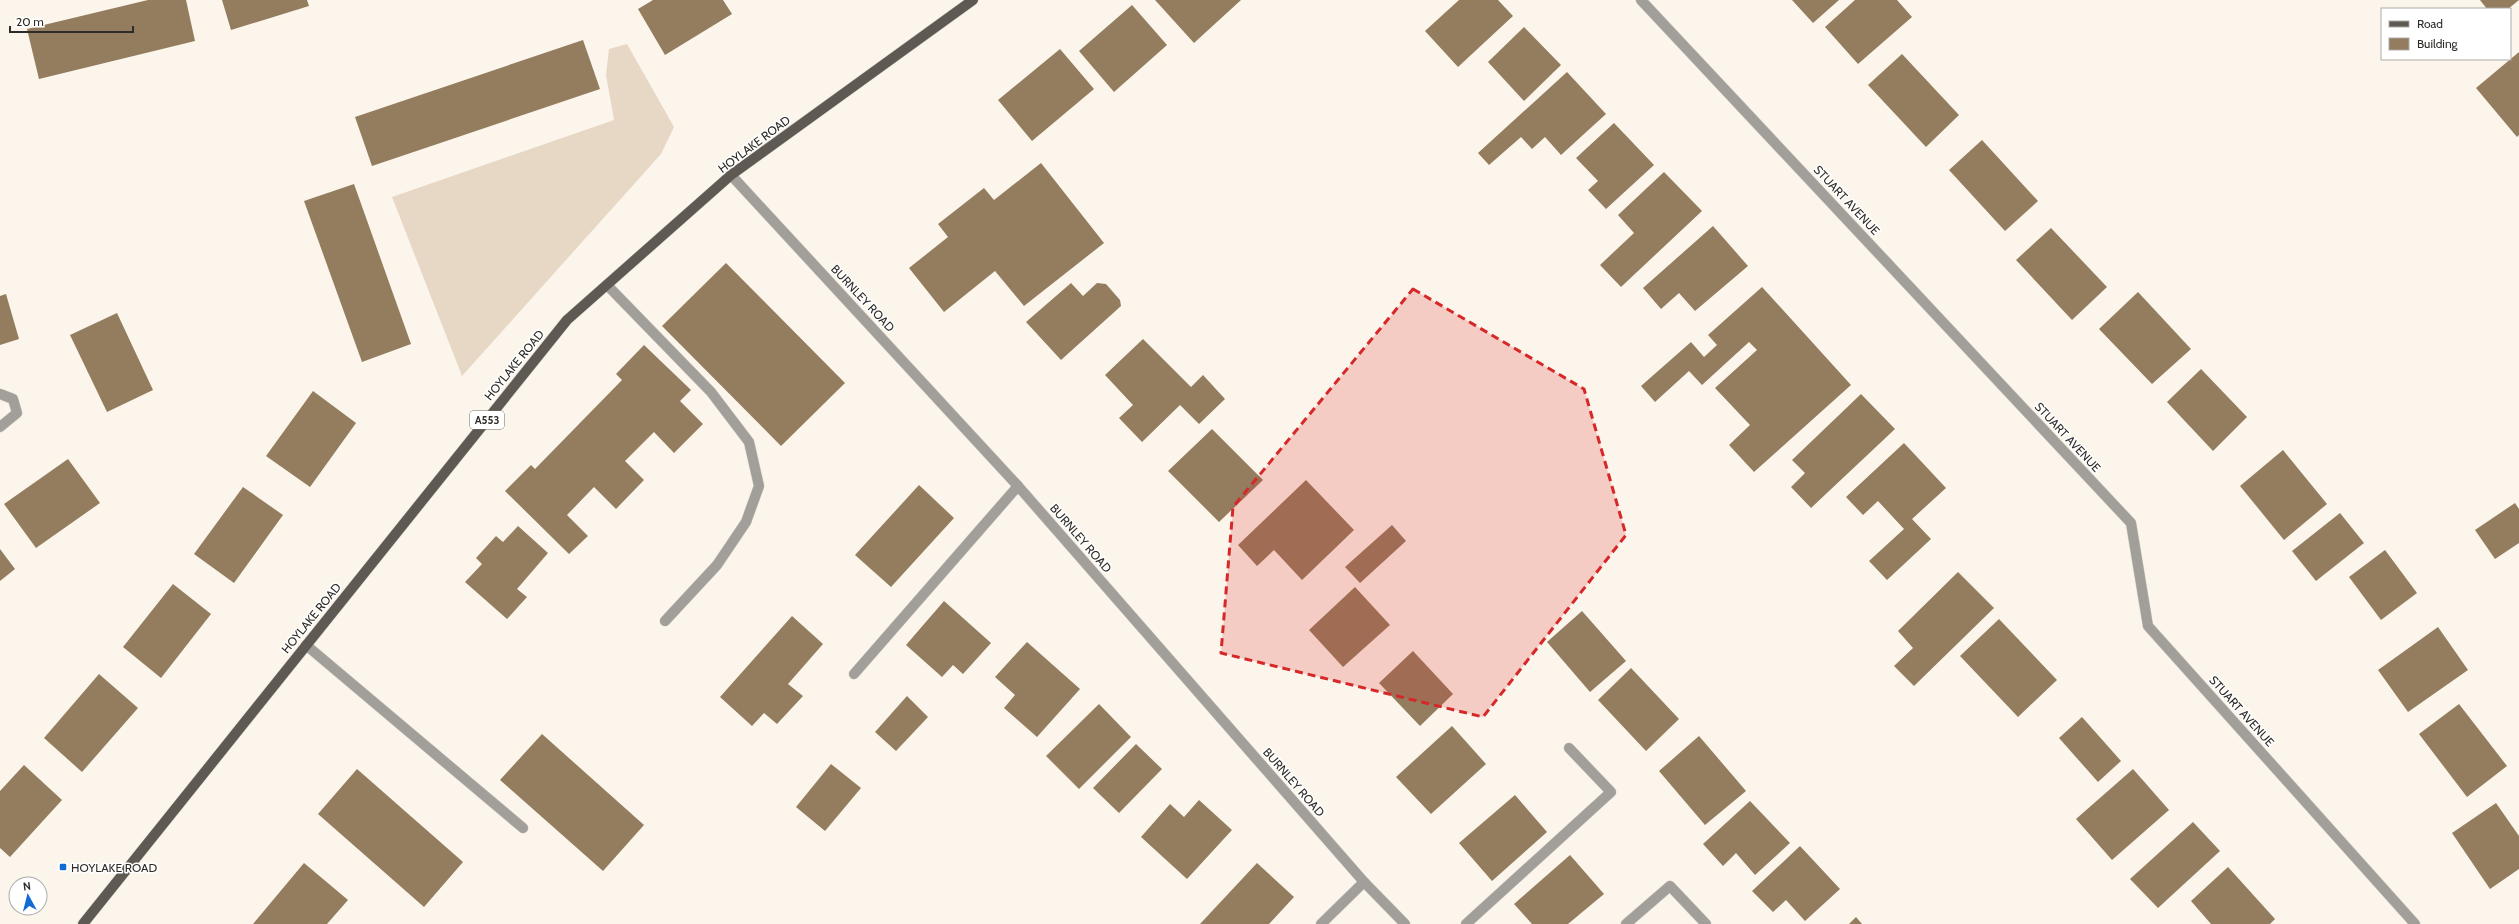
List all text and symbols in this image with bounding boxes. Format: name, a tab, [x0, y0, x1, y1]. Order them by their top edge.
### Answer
scale bar	[10, 8, 133, 34]
legend	[2381, 8, 2511, 60]
text: 20 m	[16, 14, 44, 29]
text: Road	[2417, 16, 2443, 31]
text: Building	[2417, 36, 2459, 51]
street label: HOYLAKE ROAD	[715, 112, 793, 176]
street label: STUART AVENUE	[1811, 162, 1883, 238]
street label: BURNLEY ROAD	[828, 261, 898, 335]
street label: HOYLAKE ROAD	[481, 327, 547, 403]
street label: STUART AVENUE	[2032, 399, 2104, 475]
road number: A553	[470, 411, 504, 429]
street label: BURNLEY ROAD	[1047, 501, 1115, 576]
street label: HOYLAKE ROAD	[278, 580, 344, 656]
street label: STUART AVENUE	[2206, 673, 2278, 750]
street label: BURNLEY ROAD	[1260, 745, 1328, 820]
place label: HOYLAKE ROAD	[71, 860, 157, 875]
marker: HOYLAKE ROAD	[58, 862, 68, 872]
north arrow	[8, 876, 48, 916]
text: N	[22, 879, 31, 893]

